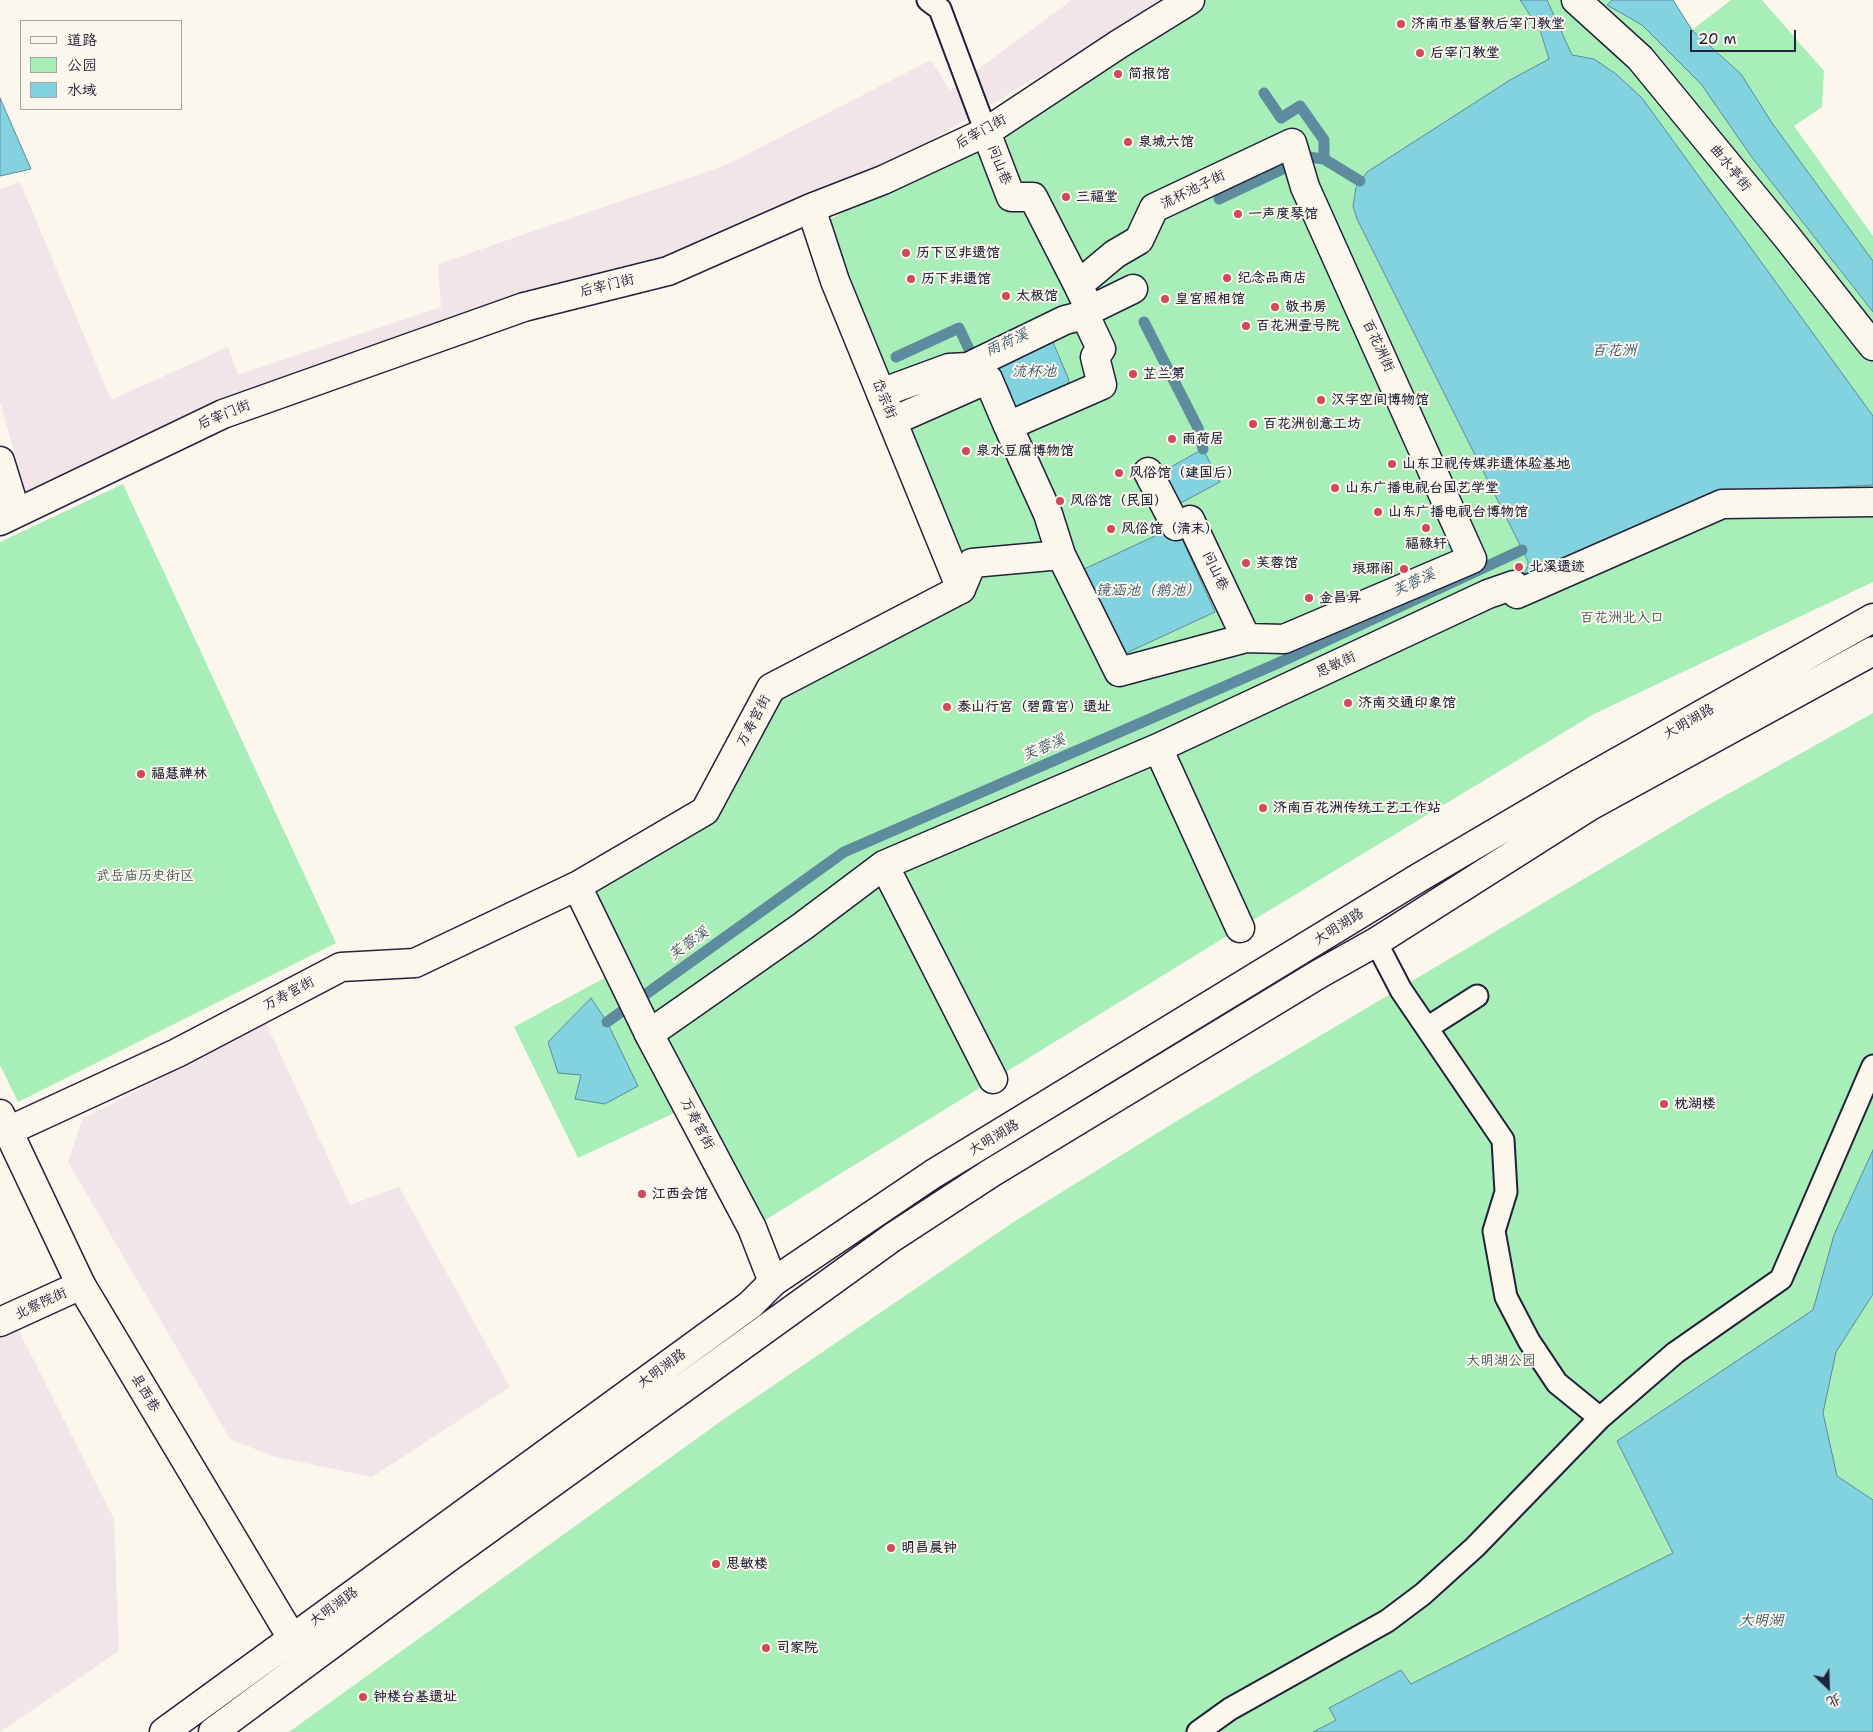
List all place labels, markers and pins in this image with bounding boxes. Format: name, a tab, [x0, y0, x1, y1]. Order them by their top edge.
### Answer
place label: 济南市基督教后宰门教堂	[1411, 16, 1565, 32]
marker: 济南市基督教后宰门教堂	[1395, 18, 1407, 30]
place label: 后宰门教堂	[1430, 45, 1500, 61]
marker: 后宰门教堂	[1414, 47, 1426, 59]
place label: 简报馆	[1128, 66, 1170, 82]
marker: 简报馆	[1112, 68, 1124, 80]
place label: 泉城六馆	[1138, 134, 1194, 150]
marker: 泉城六馆	[1122, 136, 1134, 148]
place label: 三福堂	[1076, 189, 1118, 205]
marker: 三福堂	[1060, 191, 1072, 203]
place label: 一声度琴馆	[1248, 206, 1318, 222]
marker: 一声度琴馆	[1232, 208, 1244, 220]
place label: 历下区非遗馆	[916, 245, 1000, 261]
marker: 历下区非遗馆	[900, 247, 912, 259]
place label: 纪念品商店	[1237, 270, 1307, 286]
place label: 历下非遗馆	[921, 271, 991, 287]
marker: 纪念品商店	[1221, 272, 1233, 284]
marker: 历下非遗馆	[905, 273, 917, 285]
place label: 太极馆	[1016, 288, 1058, 304]
marker: 太极馆	[1000, 290, 1012, 302]
place label: 皇宫照相馆	[1175, 291, 1245, 307]
marker: 皇宫照相馆	[1159, 293, 1171, 305]
place label: 敬书房	[1285, 299, 1327, 315]
marker: 敬书房	[1269, 301, 1281, 313]
place label: 百花洲壹号院	[1256, 318, 1340, 334]
marker: 百花洲壹号院	[1240, 320, 1252, 332]
place label: 芷兰第	[1143, 366, 1185, 382]
marker: 芷兰第	[1127, 368, 1139, 380]
place label: 汉字空间博物馆	[1331, 392, 1429, 408]
marker: 汉字空间博物馆	[1315, 394, 1327, 406]
place label: 百花洲创意工坊	[1263, 416, 1361, 432]
marker: 百花洲创意工坊	[1247, 418, 1259, 430]
place label: 雨荷居	[1182, 431, 1224, 447]
marker: 雨荷居	[1166, 433, 1178, 445]
place label: 泉水豆腐博物馆	[976, 443, 1074, 459]
marker: 泉水豆腐博物馆	[960, 445, 972, 457]
place label: 山东卫视传媒非遗体验基地	[1402, 456, 1570, 472]
marker: 山东卫视传媒非遗体验基地	[1386, 458, 1398, 470]
place label: 风俗馆（建国后）	[1129, 465, 1241, 481]
marker: 风俗馆（建国后）	[1113, 467, 1125, 479]
place label: 山东广播电视台国艺学堂	[1345, 480, 1499, 496]
marker: 山东广播电视台国艺学堂	[1329, 482, 1341, 494]
place label: 风俗馆（民国）	[1070, 493, 1168, 509]
marker: 风俗馆（民国）	[1054, 495, 1066, 507]
place label: 山东广播电视台博物馆	[1388, 504, 1528, 520]
marker: 山东广播电视台博物馆	[1372, 506, 1384, 518]
place label: 风俗馆（清末）	[1121, 521, 1219, 537]
marker: 福禄轩	[1420, 522, 1432, 534]
marker: 风俗馆（清末）	[1105, 523, 1117, 535]
place label: 福禄轩	[1405, 536, 1447, 552]
place label: 芙蓉馆	[1256, 555, 1298, 571]
marker: 芙蓉馆	[1240, 557, 1252, 569]
place label: 北溪遗迹	[1529, 559, 1585, 575]
place label: 琅琊阁	[1352, 561, 1394, 577]
marker: 北溪遗迹	[1513, 561, 1525, 573]
marker: 琅琊阁	[1398, 563, 1410, 575]
place label: 金昌昇	[1319, 590, 1361, 606]
marker: 金昌昇	[1303, 592, 1315, 604]
place label: 济南交通印象馆	[1358, 695, 1456, 711]
marker: 济南交通印象馆	[1342, 697, 1354, 709]
place label: 泰山行宫（碧霞宫）遗址	[957, 699, 1111, 715]
marker: 泰山行宫（碧霞宫）遗址	[941, 701, 953, 713]
place label: 福慧禅林	[151, 766, 207, 782]
marker: 福慧禅林	[135, 768, 147, 780]
place label: 济南百花洲传统工艺工作站	[1273, 800, 1441, 816]
marker: 济南百花洲传统工艺工作站	[1257, 802, 1269, 814]
place label: 枕湖楼	[1674, 1096, 1716, 1112]
marker: 枕湖楼	[1658, 1098, 1670, 1110]
place label: 江西会馆	[652, 1186, 708, 1202]
marker: 江西会馆	[636, 1188, 648, 1200]
place label: 明昌晨钟	[901, 1540, 957, 1556]
marker: 明昌晨钟	[885, 1542, 897, 1554]
place label: 思敏楼	[726, 1556, 768, 1572]
marker: 思敏楼	[710, 1558, 722, 1570]
place label: 司家院	[776, 1640, 818, 1656]
marker: 司家院	[760, 1642, 772, 1654]
place label: 钟楼台基遗址	[373, 1689, 457, 1705]
marker: 钟楼台基遗址	[357, 1691, 369, 1703]

